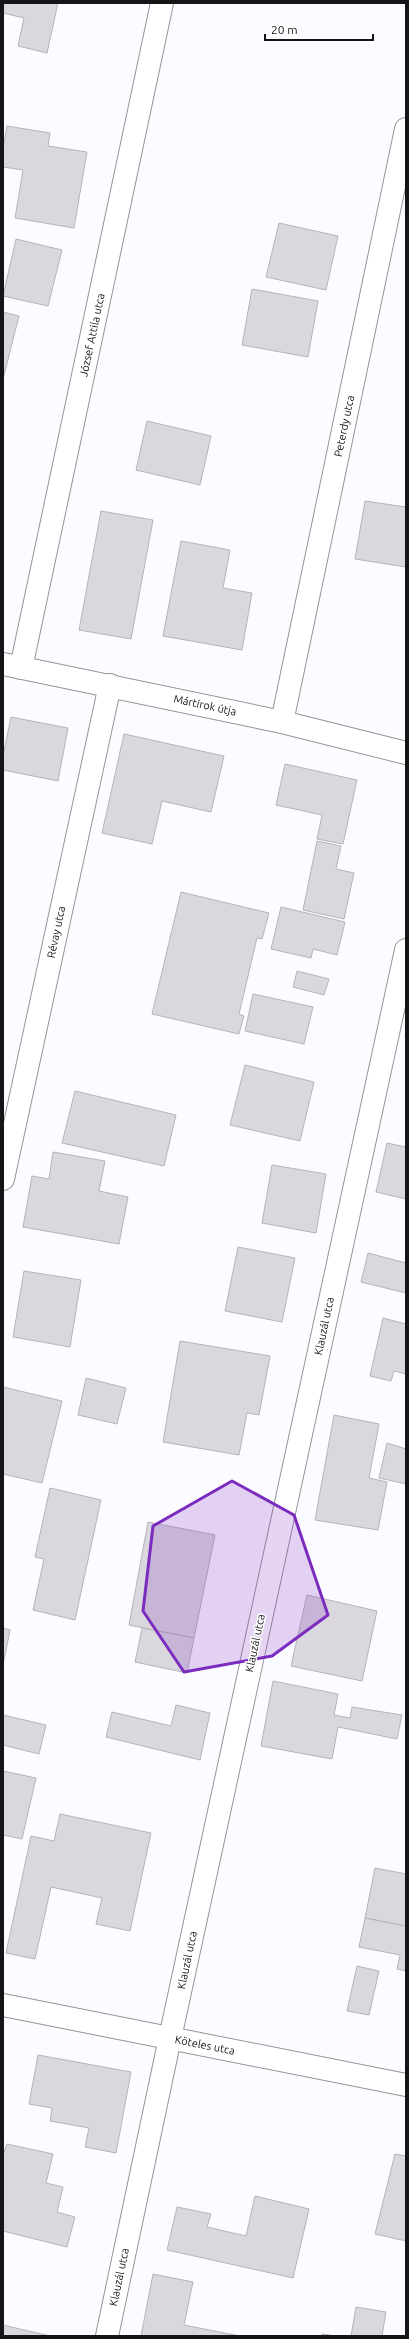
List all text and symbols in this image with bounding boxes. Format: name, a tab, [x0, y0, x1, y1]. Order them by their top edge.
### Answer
scale bar	[265, 16, 373, 42]
text: 20 m	[271, 23, 298, 36]
street label: József Attila utca	[77, 292, 107, 378]
street label: Peterdy utca	[332, 394, 356, 458]
street label: Mártírok útja	[172, 692, 238, 718]
street label: Révay utca	[45, 905, 67, 959]
street label: Klauzál utca	[312, 1296, 336, 1356]
street label: Klauzál utca	[243, 1613, 267, 1673]
street label: Klauzál utca	[175, 1930, 199, 1990]
street label: Köteles utca	[174, 2033, 236, 2057]
street label: Klauzál utca	[107, 2247, 131, 2307]

